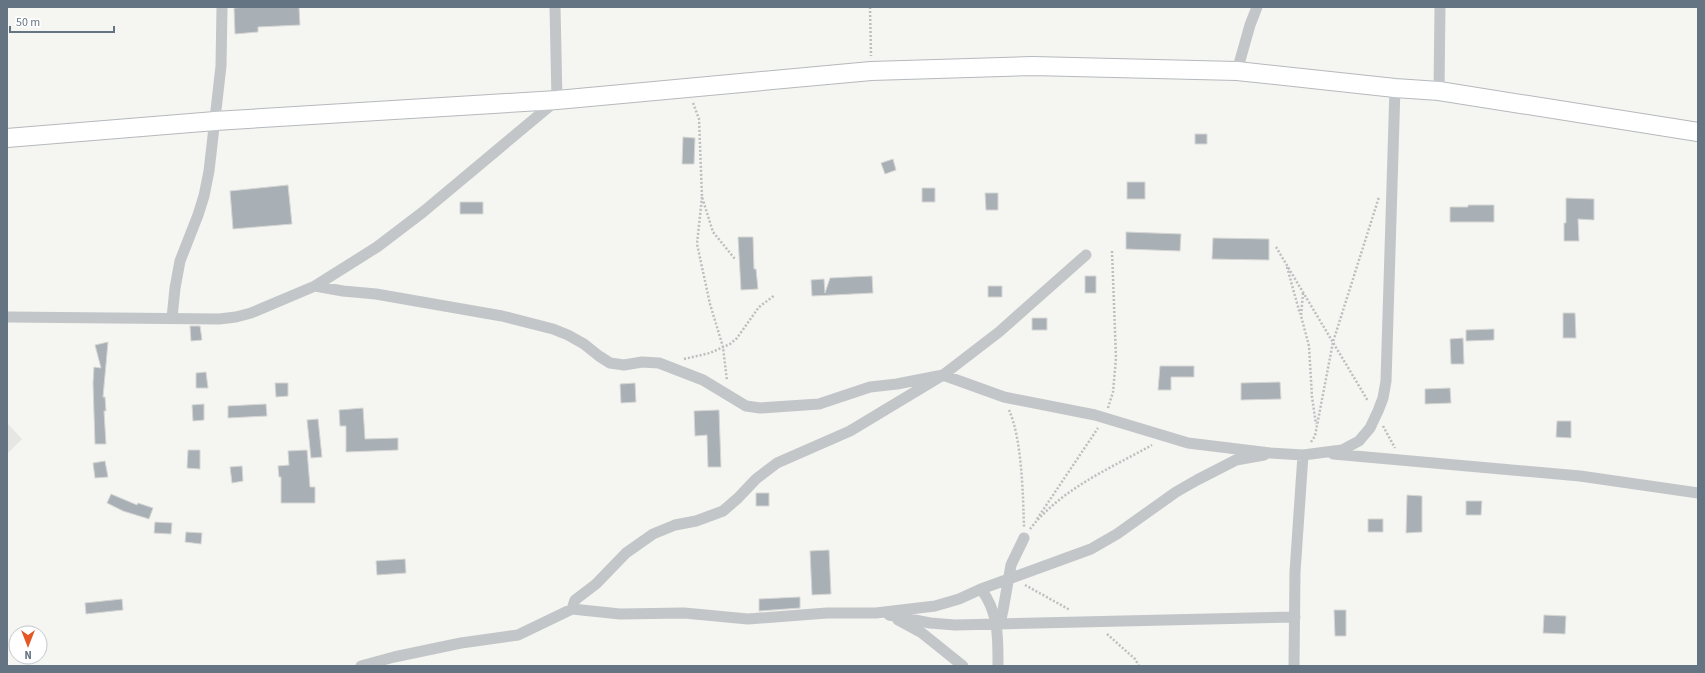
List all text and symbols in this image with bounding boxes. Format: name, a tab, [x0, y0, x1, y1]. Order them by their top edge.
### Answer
scale bar	[10, 8, 114, 34]
text: 50 m	[16, 14, 40, 31]
north arrow	[8, 625, 48, 665]
text: N	[24, 647, 32, 662]

